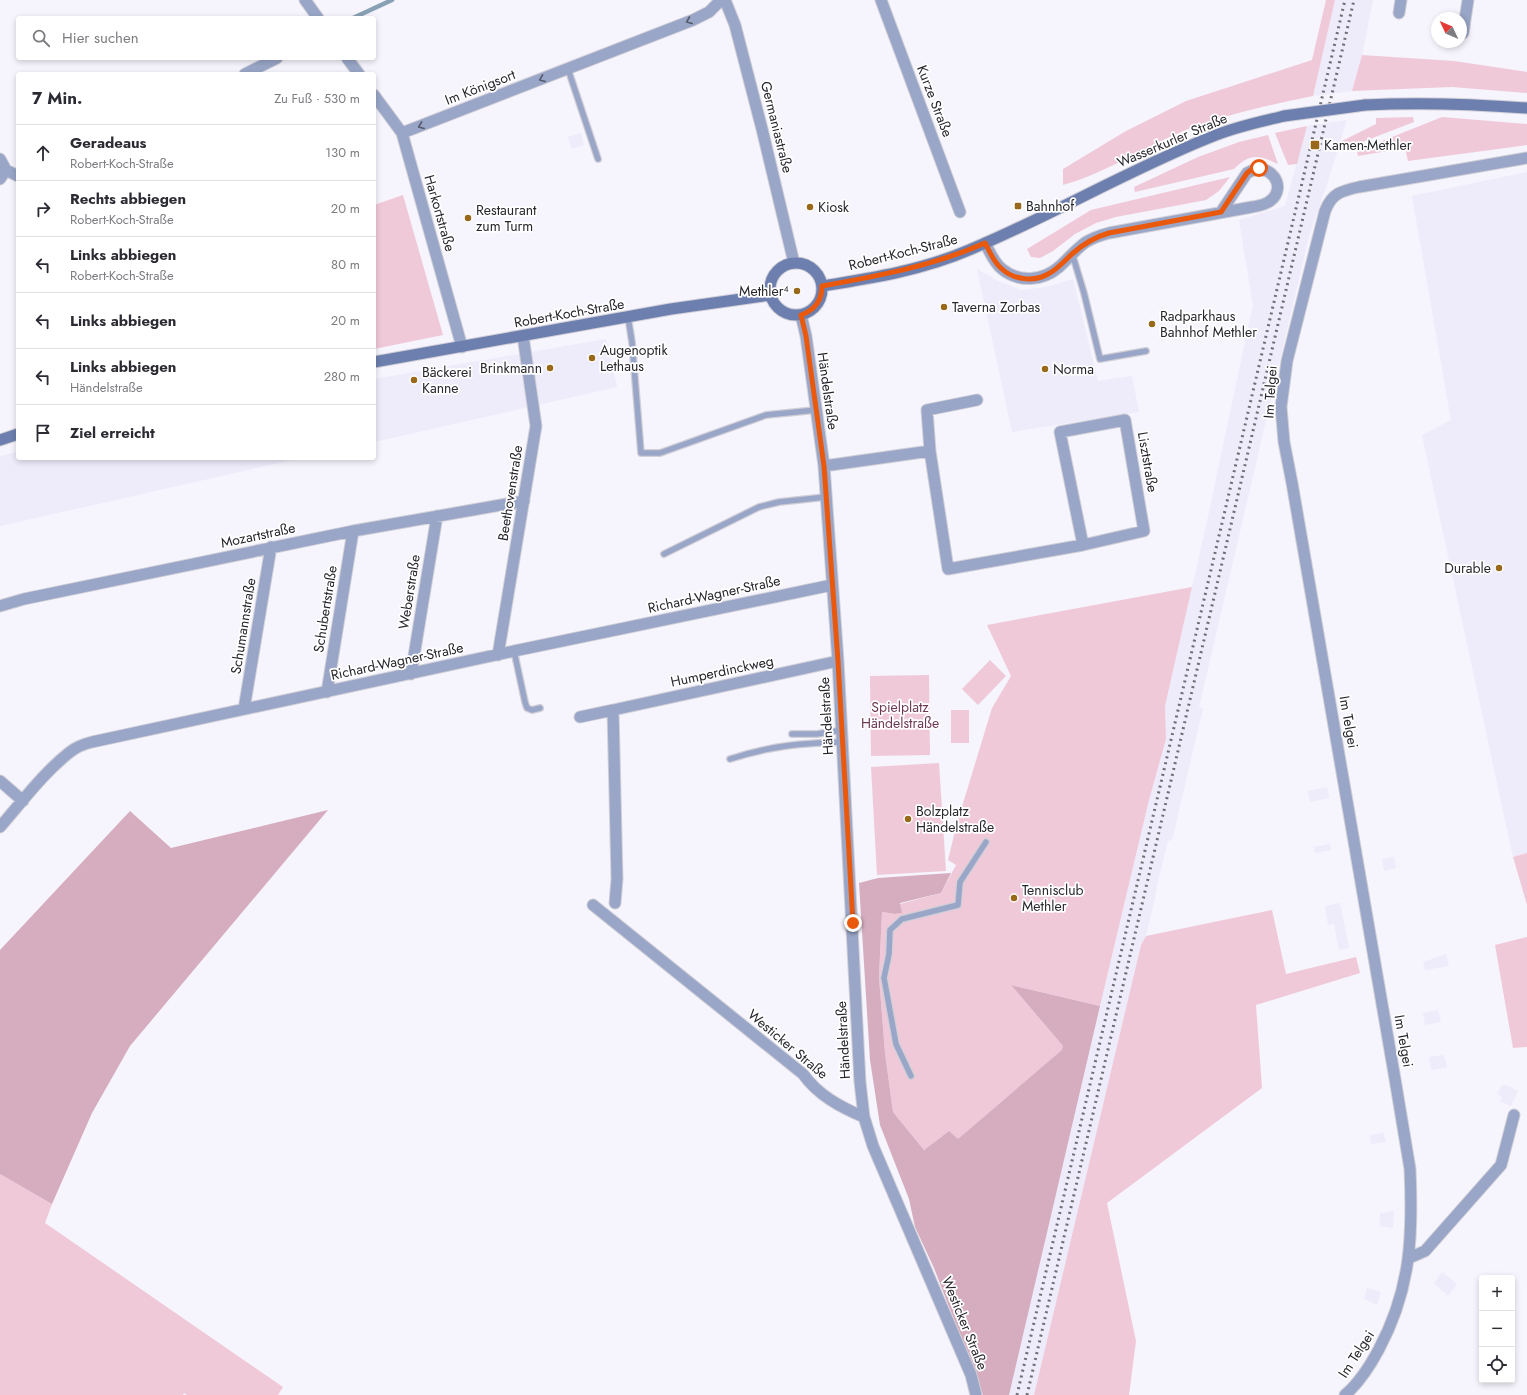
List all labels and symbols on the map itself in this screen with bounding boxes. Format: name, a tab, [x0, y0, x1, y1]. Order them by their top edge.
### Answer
north arrow	[1431, 12, 1467, 48]
one-way arrow	[686, 17, 693, 25]
street label: Kurze Straße	[912, 62, 958, 140]
street label: Im Königsort	[442, 64, 519, 110]
one-way arrow	[539, 74, 547, 82]
street label: Germaniastraße	[756, 79, 798, 175]
street label: Wasserkurler Straße	[1114, 108, 1230, 172]
one-way arrow	[417, 121, 424, 129]
place label: Kamen-Methler	[1324, 135, 1412, 155]
marker: Kamen-Methler	[1309, 139, 1321, 151]
route start	[1250, 159, 1268, 177]
street label: Harkortstraße	[420, 172, 460, 254]
place label: Bahnhof	[1026, 196, 1075, 216]
place label: Kiosk	[818, 197, 850, 217]
place label: Restaurant zum Turm	[476, 200, 537, 236]
marker: Bahnhof	[1013, 201, 1023, 211]
marker: Kiosk	[805, 202, 815, 212]
marker: Restaurant zum Turm	[463, 213, 473, 223]
street label: Robert-Koch-Straße	[846, 229, 960, 275]
place label: Methler⁴	[739, 281, 789, 301]
marker: Methler⁴	[792, 286, 802, 296]
street label: Robert-Koch-Straße	[512, 293, 626, 333]
place label: Taverna Zorbas	[952, 297, 1040, 317]
marker: Taverna Zorbas	[939, 302, 949, 312]
place label: Radparkhaus Bahnhof Methler	[1160, 306, 1257, 342]
marker: Radparkhaus Bahnhof Methler	[1147, 319, 1157, 329]
place label: Augenoptik Lethaus	[600, 340, 668, 376]
street label: Händelstraße	[813, 351, 843, 431]
marker: Augenoptik Lethaus	[587, 353, 597, 363]
place label: Brinkmann	[480, 358, 542, 378]
place label: Norma	[1053, 359, 1094, 379]
place label: Bäckerei Kanne	[422, 362, 472, 398]
marker: Brinkmann	[545, 363, 555, 373]
marker: Norma	[1040, 364, 1050, 374]
street label: Im Telgei	[1258, 365, 1282, 419]
marker: Bäckerei Kanne	[409, 375, 419, 385]
street label: Lisztstraße	[1133, 430, 1163, 494]
street label: Beethovenstraße	[493, 444, 527, 542]
street label: Mozartstraße	[219, 517, 297, 553]
street label: Weberstraße	[393, 553, 425, 631]
place label: Durable	[1444, 558, 1491, 578]
marker: Durable	[1494, 563, 1504, 573]
street label: Schubertstraße	[308, 564, 342, 654]
street label: Richard-Wagner-Straße	[646, 570, 782, 618]
street label: Schumannstraße	[226, 576, 260, 676]
street label: Richard-Wagner-Straße	[329, 637, 465, 685]
street label: Humperdinckweg	[669, 650, 775, 692]
street label: Händelstraße	[814, 676, 838, 756]
street label: Im Telgei	[1335, 694, 1363, 750]
park label: Spielplatz Händelstraße	[861, 697, 939, 733]
place label: Bolzplatz Händelstraße	[916, 801, 994, 837]
marker: Bolzplatz Händelstraße	[903, 814, 913, 824]
place label: Tennisclub Methler	[1022, 880, 1084, 916]
marker: Tennisclub Methler	[1009, 893, 1019, 903]
route end	[844, 914, 862, 932]
street label: Händelstraße	[831, 1000, 855, 1080]
street label: Westicker Straße	[744, 1004, 832, 1084]
street label: Im Telgei	[1390, 1013, 1418, 1069]
street label: Westicker Straße	[937, 1273, 993, 1373]
street label: Im Telgei	[1333, 1326, 1379, 1382]

